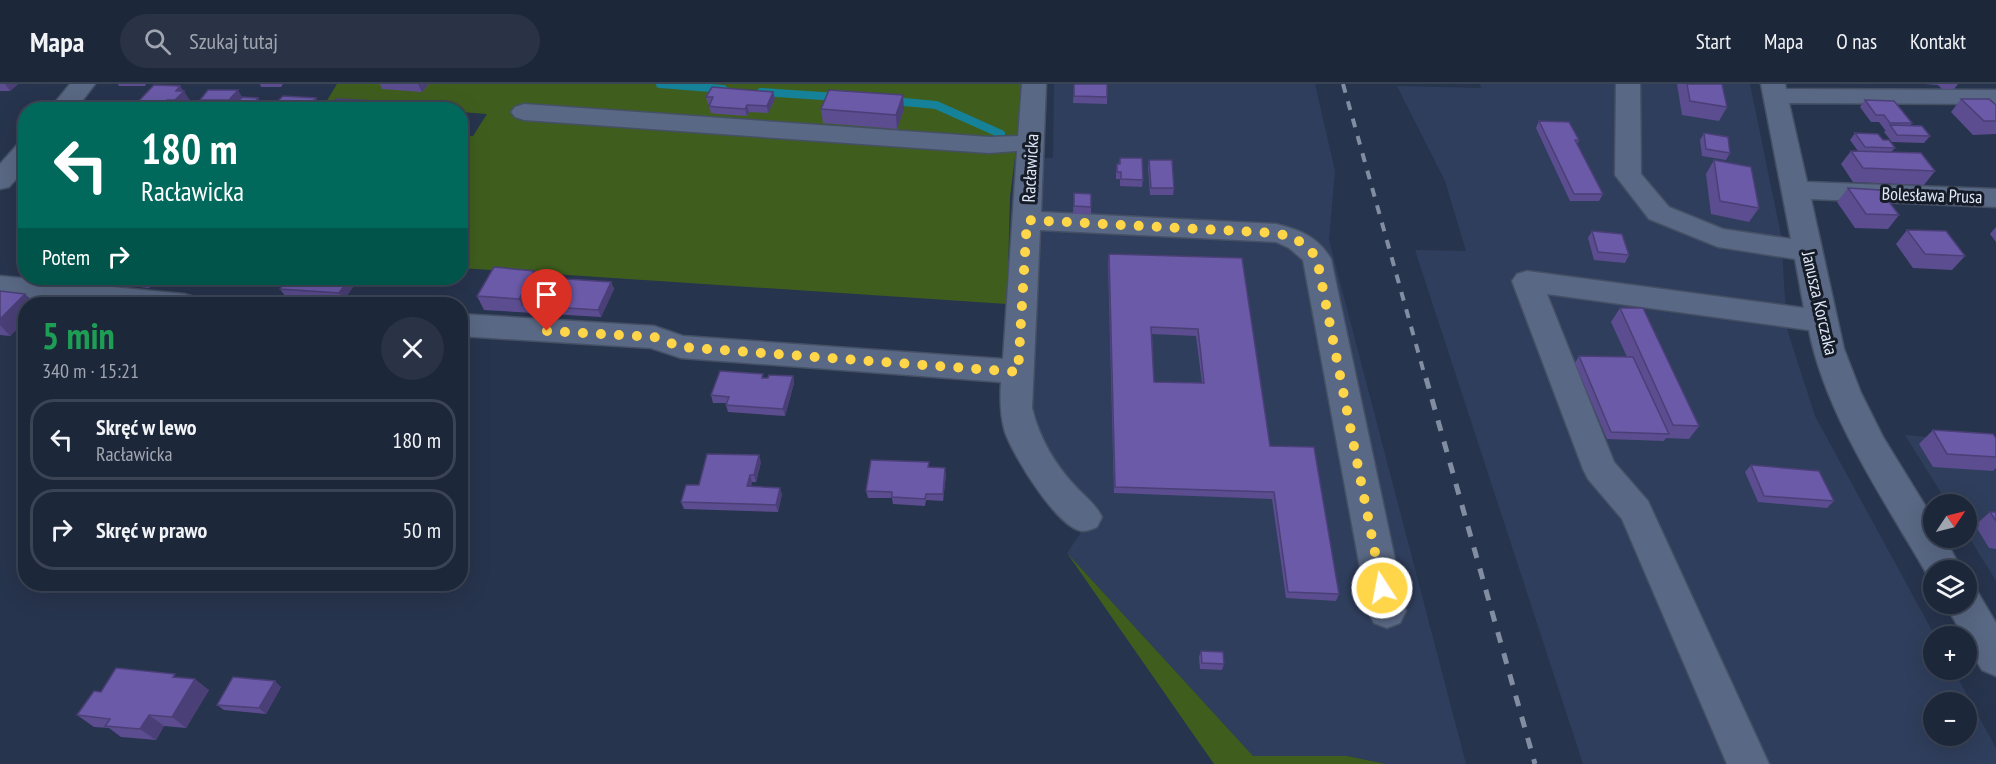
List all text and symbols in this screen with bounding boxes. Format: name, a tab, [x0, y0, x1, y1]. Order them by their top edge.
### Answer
search box	[120, 14, 540, 68]
text: Mapa	[30, 23, 84, 60]
icon: search	[141, 25, 174, 58]
text: Szukaj tutaj	[189, 27, 278, 55]
text: Start	[1696, 28, 1731, 55]
text: Mapa	[1764, 28, 1803, 55]
text: O nas	[1836, 28, 1877, 55]
text: Kontakt	[1910, 28, 1966, 55]
text: 180 m	[141, 121, 238, 176]
icon: left	[42, 126, 120, 204]
street label: Racławicka	[1017, 133, 1043, 203]
text: Racławicka	[141, 174, 244, 208]
street label: Bolesława Prusa	[1881, 182, 1983, 208]
icon: right	[102, 240, 135, 273]
text: Potem	[42, 243, 90, 271]
street label: Janusza Korczaka	[1797, 248, 1843, 357]
pin	[521, 269, 572, 331]
icon: arrive	[530, 278, 563, 311]
text: 5 min	[42, 312, 115, 359]
button: close	[381, 317, 444, 380]
text: 340 m · 15:21	[42, 358, 139, 384]
text: Skręć w lewo	[96, 413, 197, 441]
icon: left	[45, 423, 78, 456]
text: 180 m	[392, 426, 441, 454]
text: Racławicka	[96, 441, 172, 467]
north arrow	[1923, 494, 1977, 548]
map controls	[1923, 494, 1977, 746]
icon: right	[45, 513, 78, 546]
text: Skręć w prawo	[96, 516, 207, 544]
text: 50 m	[402, 516, 441, 544]
position arrow	[1350, 556, 1414, 620]
button: layers	[1923, 560, 1977, 614]
button: +	[1923, 626, 1977, 680]
button: −	[1923, 692, 1977, 746]

